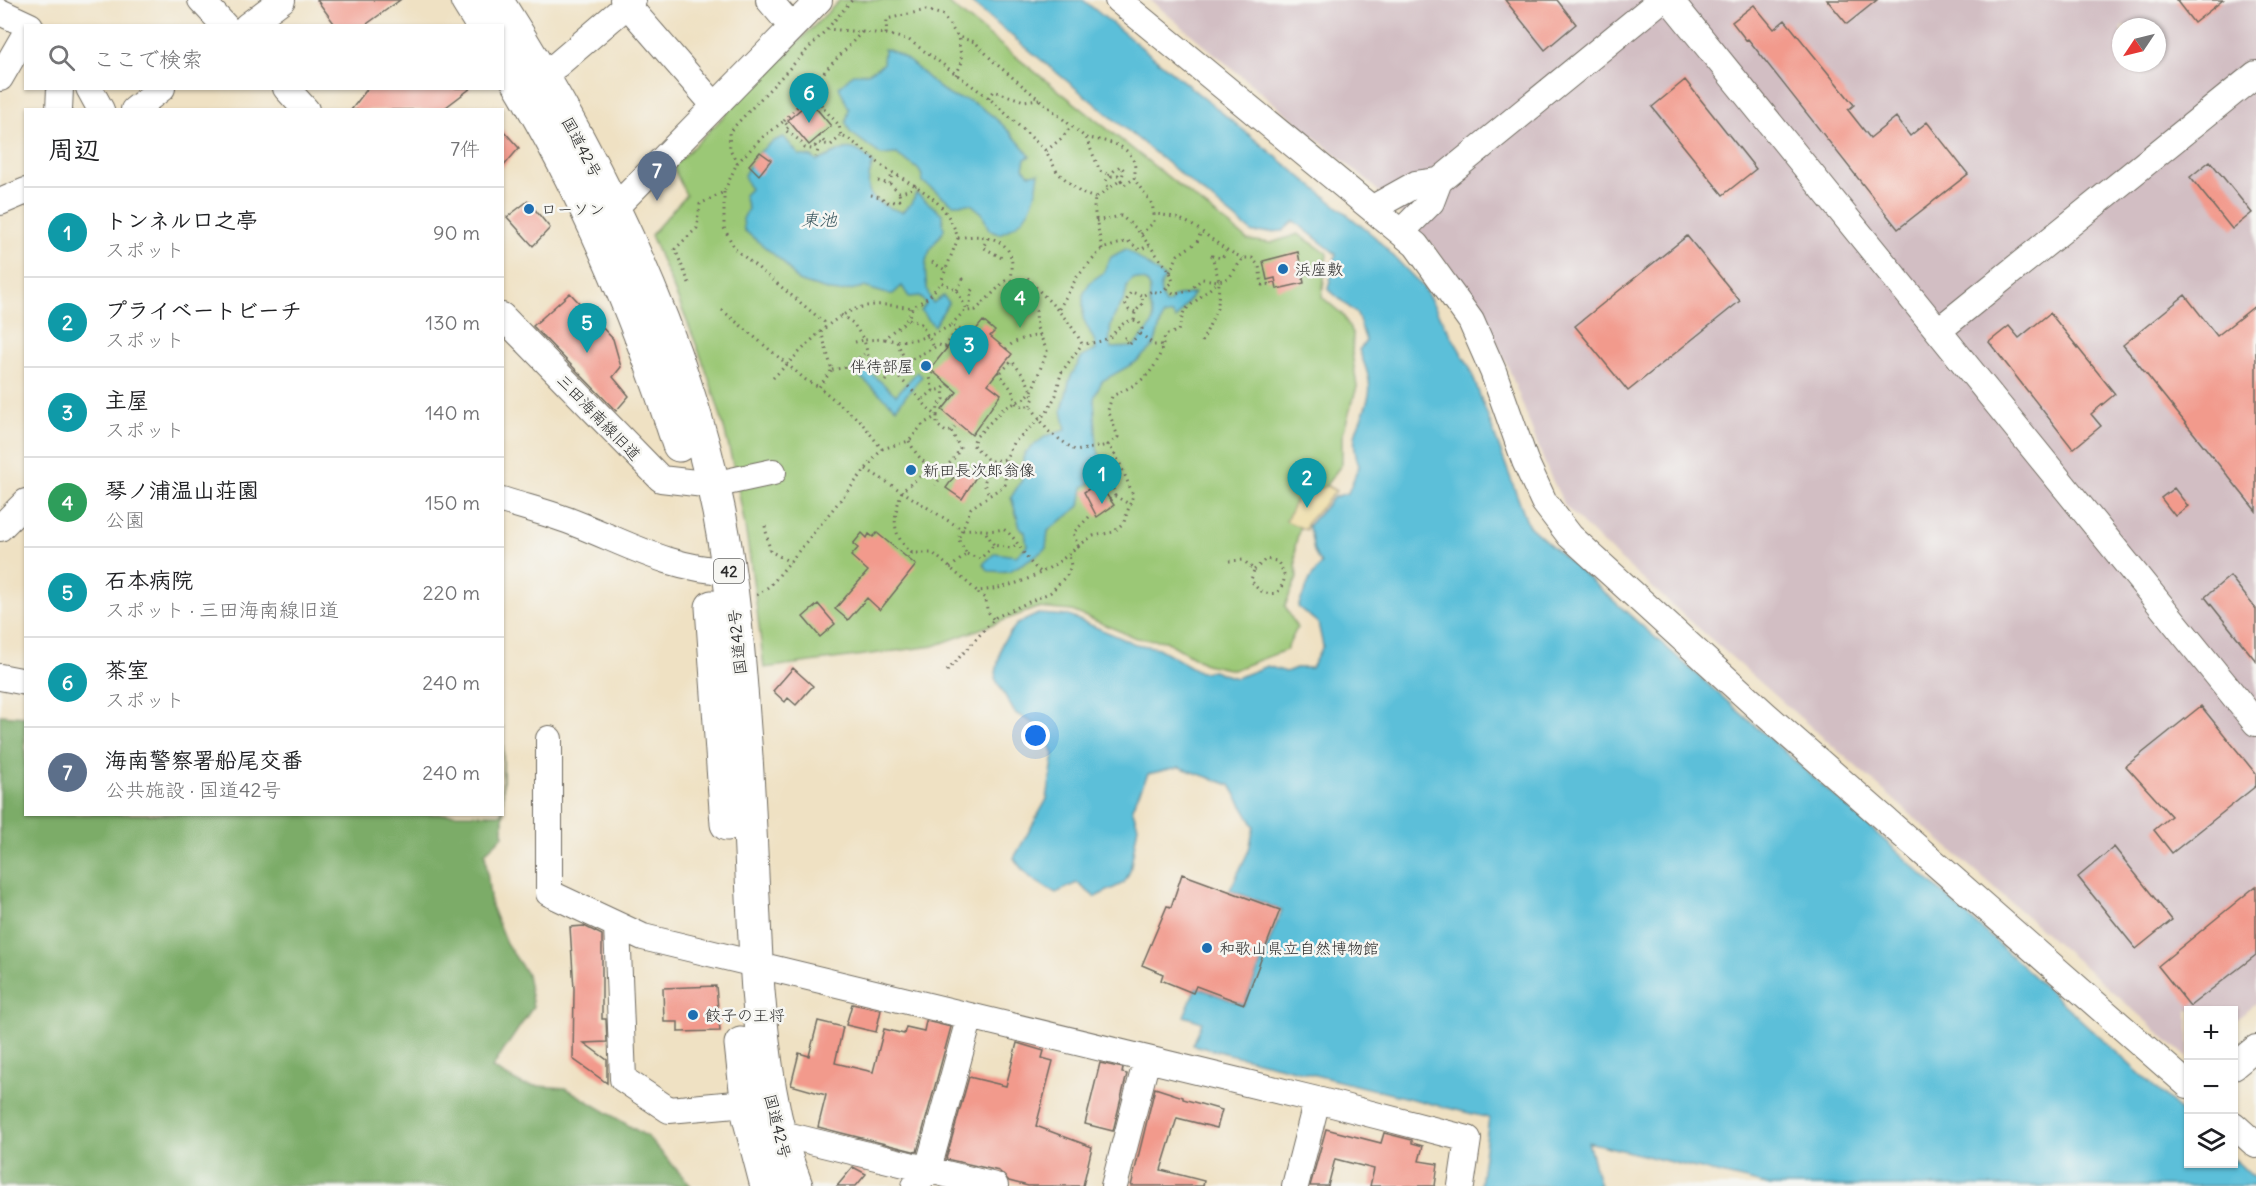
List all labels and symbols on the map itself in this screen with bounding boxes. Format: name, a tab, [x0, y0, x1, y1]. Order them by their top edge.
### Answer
north arrow	[2112, 18, 2166, 72]
pin: 6	[790, 74, 828, 123]
street label: 国道42号	[558, 113, 606, 181]
pin: 7	[638, 152, 676, 201]
place label: ローソン	[541, 199, 605, 219]
marker: ローソン	[522, 202, 536, 216]
water label: 東池	[801, 208, 838, 231]
place label: 浜座敷	[1295, 259, 1343, 279]
marker: 浜座敷	[1276, 262, 1290, 276]
pin: 4	[1000, 278, 1040, 328]
pin: 5	[568, 304, 606, 353]
pin: 3	[950, 326, 988, 375]
place label: 伴待部屋	[850, 356, 914, 376]
marker: 伴待部屋	[919, 359, 933, 373]
street label: 三田海南線旧道	[553, 370, 645, 464]
pin: 1	[1082, 454, 1122, 504]
pin: 2	[1288, 458, 1326, 508]
place label: 新田長次郎翁像	[923, 460, 1035, 480]
marker: 新田長次郎翁像	[904, 463, 918, 477]
road number: 42	[714, 559, 744, 583]
street label: 国道42号	[724, 608, 750, 676]
your location	[1021, 721, 1050, 750]
place label: 和歌山県立自然博物館	[1219, 938, 1379, 958]
marker: 和歌山県立自然博物館	[1200, 941, 1214, 955]
place label: 餃子の王将	[705, 1005, 785, 1025]
marker: 餃子の王将	[686, 1008, 700, 1022]
street label: 国道42号	[760, 1092, 796, 1160]

